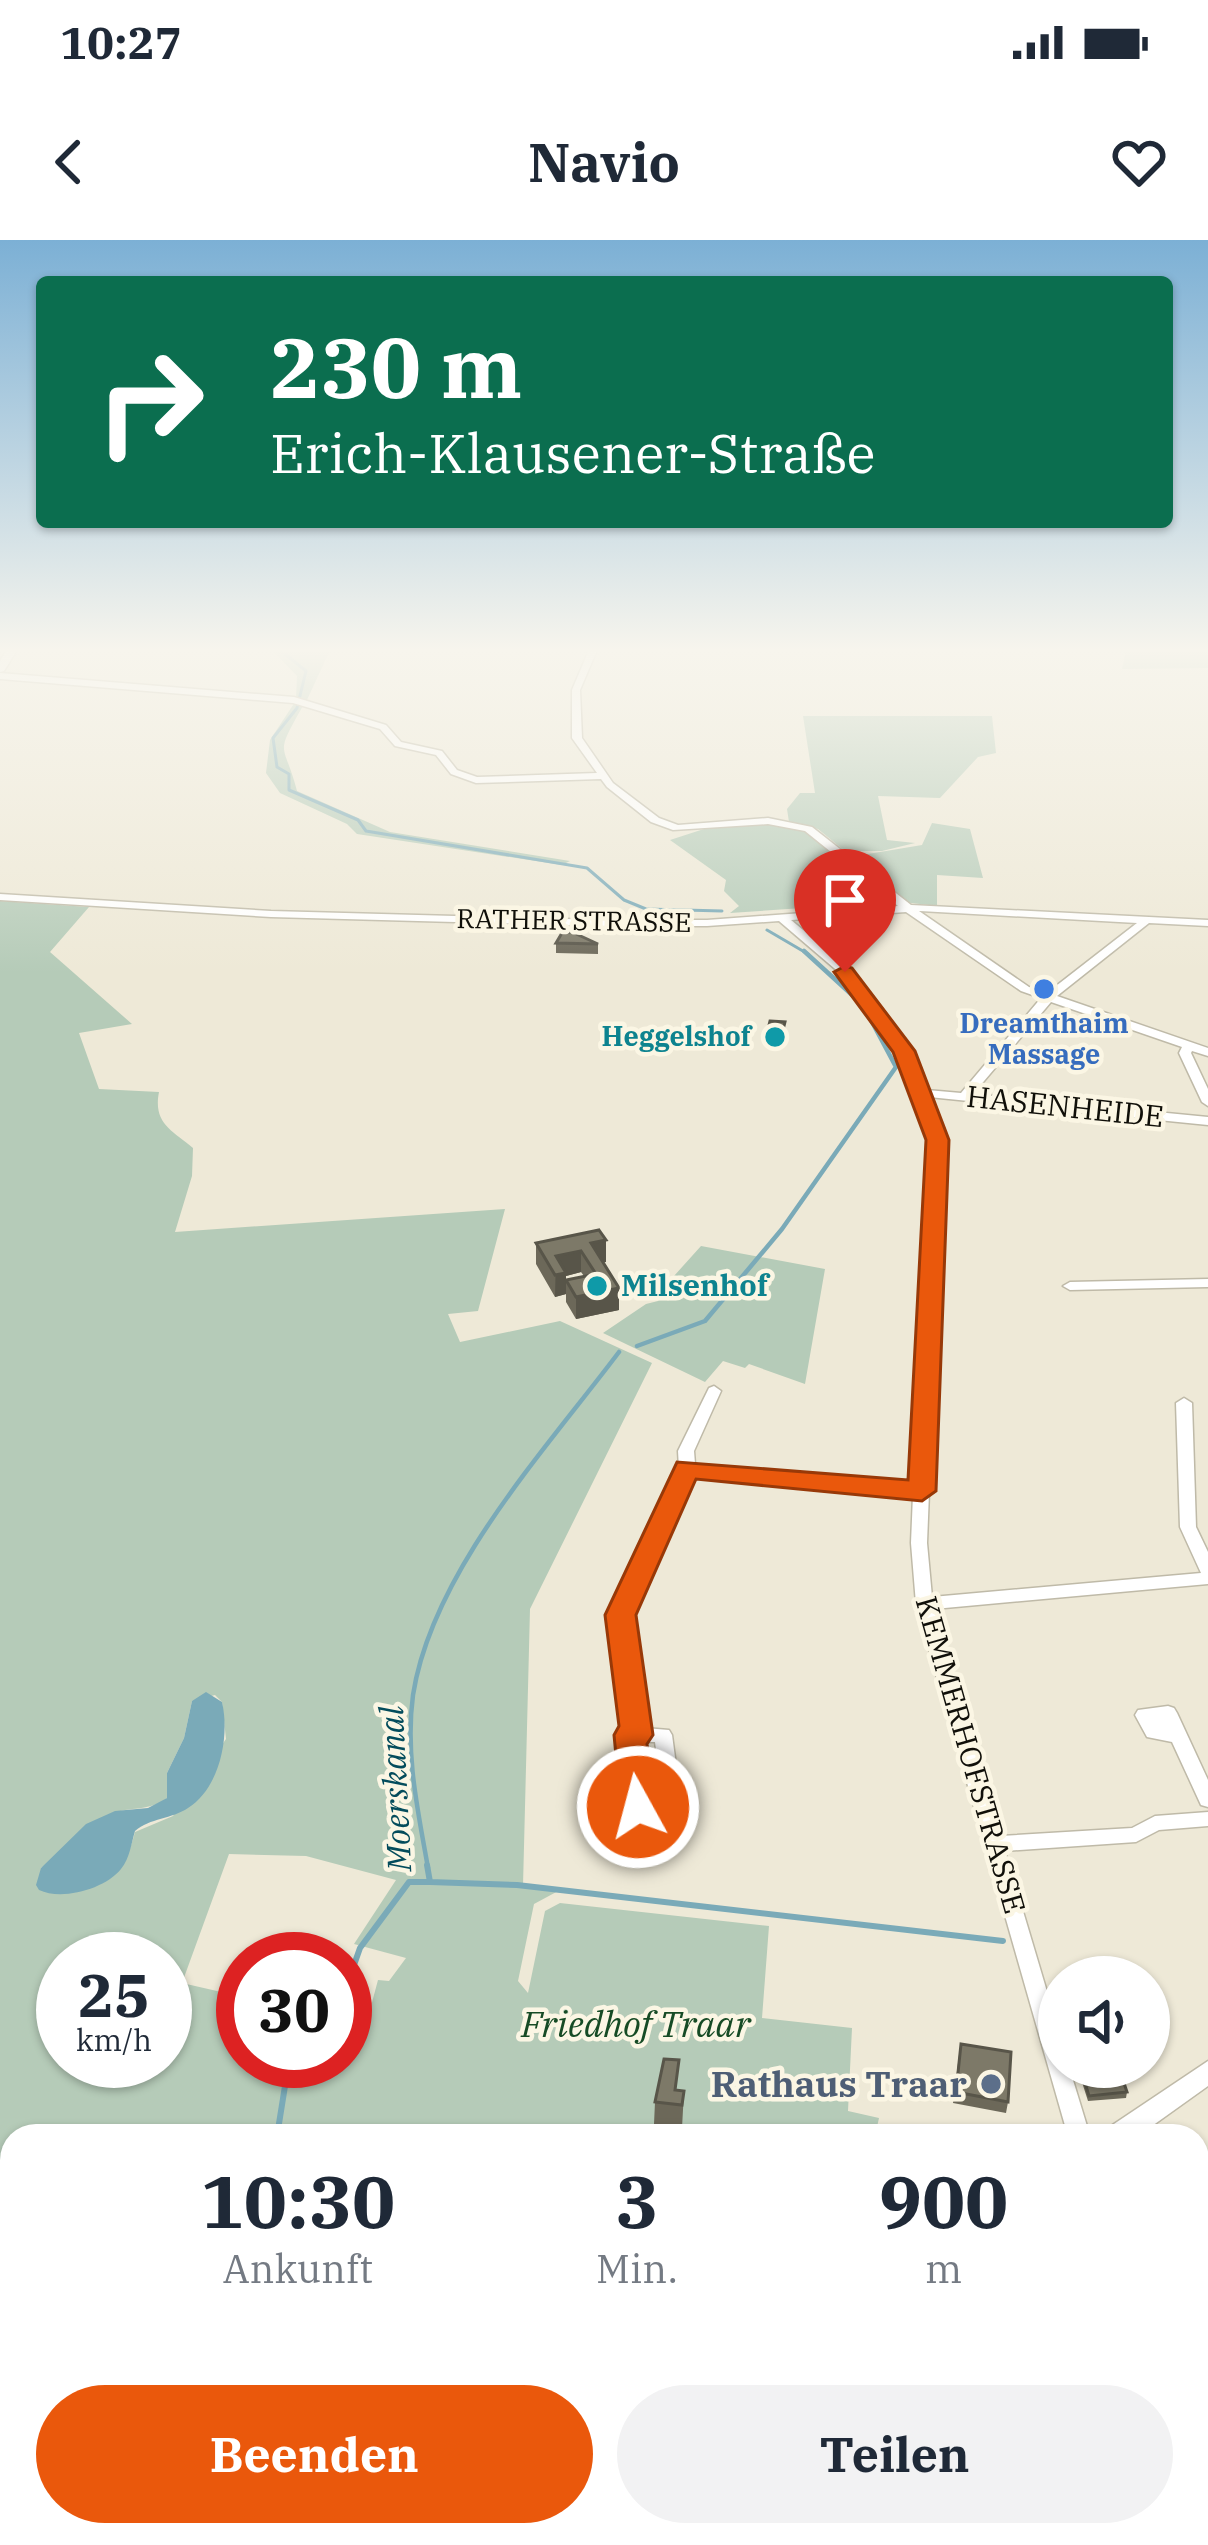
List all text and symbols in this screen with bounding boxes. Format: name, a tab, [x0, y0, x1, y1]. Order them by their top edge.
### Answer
text: 10:27	[60, 13, 182, 71]
text: Navio	[528, 127, 680, 197]
icon: back	[36, 129, 102, 195]
icon: heart	[1106, 129, 1172, 195]
text: 230 m	[270, 312, 522, 421]
icon: right	[72, 324, 228, 480]
text: Erich-Klausener-Straße	[270, 418, 875, 488]
pin	[794, 849, 896, 972]
icon: arrive	[812, 867, 878, 933]
street label: RATHER STRASSE	[456, 900, 692, 939]
marker: Dreamthaim Massage	[1031, 976, 1057, 1002]
place label: Dreamthaim Massage	[959, 1005, 1129, 1071]
place label: Heggelshof	[602, 1018, 754, 1053]
marker: Heggelshof	[762, 1024, 788, 1050]
street label: HASENHEIDE	[965, 1076, 1166, 1135]
place label: Milsenhof	[621, 1265, 771, 1304]
marker: Milsenhof	[584, 1273, 610, 1299]
street label: KEMMERHOFSTRASSE	[907, 1591, 1035, 1918]
water label: Moerskanal	[369, 1705, 420, 1874]
position arrow	[575, 1744, 701, 1870]
speed limit sign: 30	[216, 1932, 372, 2088]
text: 25	[78, 1955, 150, 2034]
map controls	[1038, 1956, 1170, 2088]
button: sound	[1038, 1956, 1170, 2088]
park label: Friedhof Traar	[520, 2000, 752, 2047]
text: km/h	[76, 2020, 152, 2059]
place label: Rathaus Traar	[711, 2060, 967, 2107]
marker: Rathaus Traar	[978, 2071, 1004, 2097]
text: 10:30	[201, 2154, 395, 2248]
text: 3	[615, 2154, 659, 2248]
text: 900	[879, 2154, 1008, 2248]
text: Ankunft	[223, 2243, 373, 2294]
text: Min.	[596, 2243, 678, 2294]
text: m	[925, 2243, 962, 2294]
button: Beenden	[36, 2385, 593, 2523]
button: Teilen	[617, 2385, 1173, 2523]

